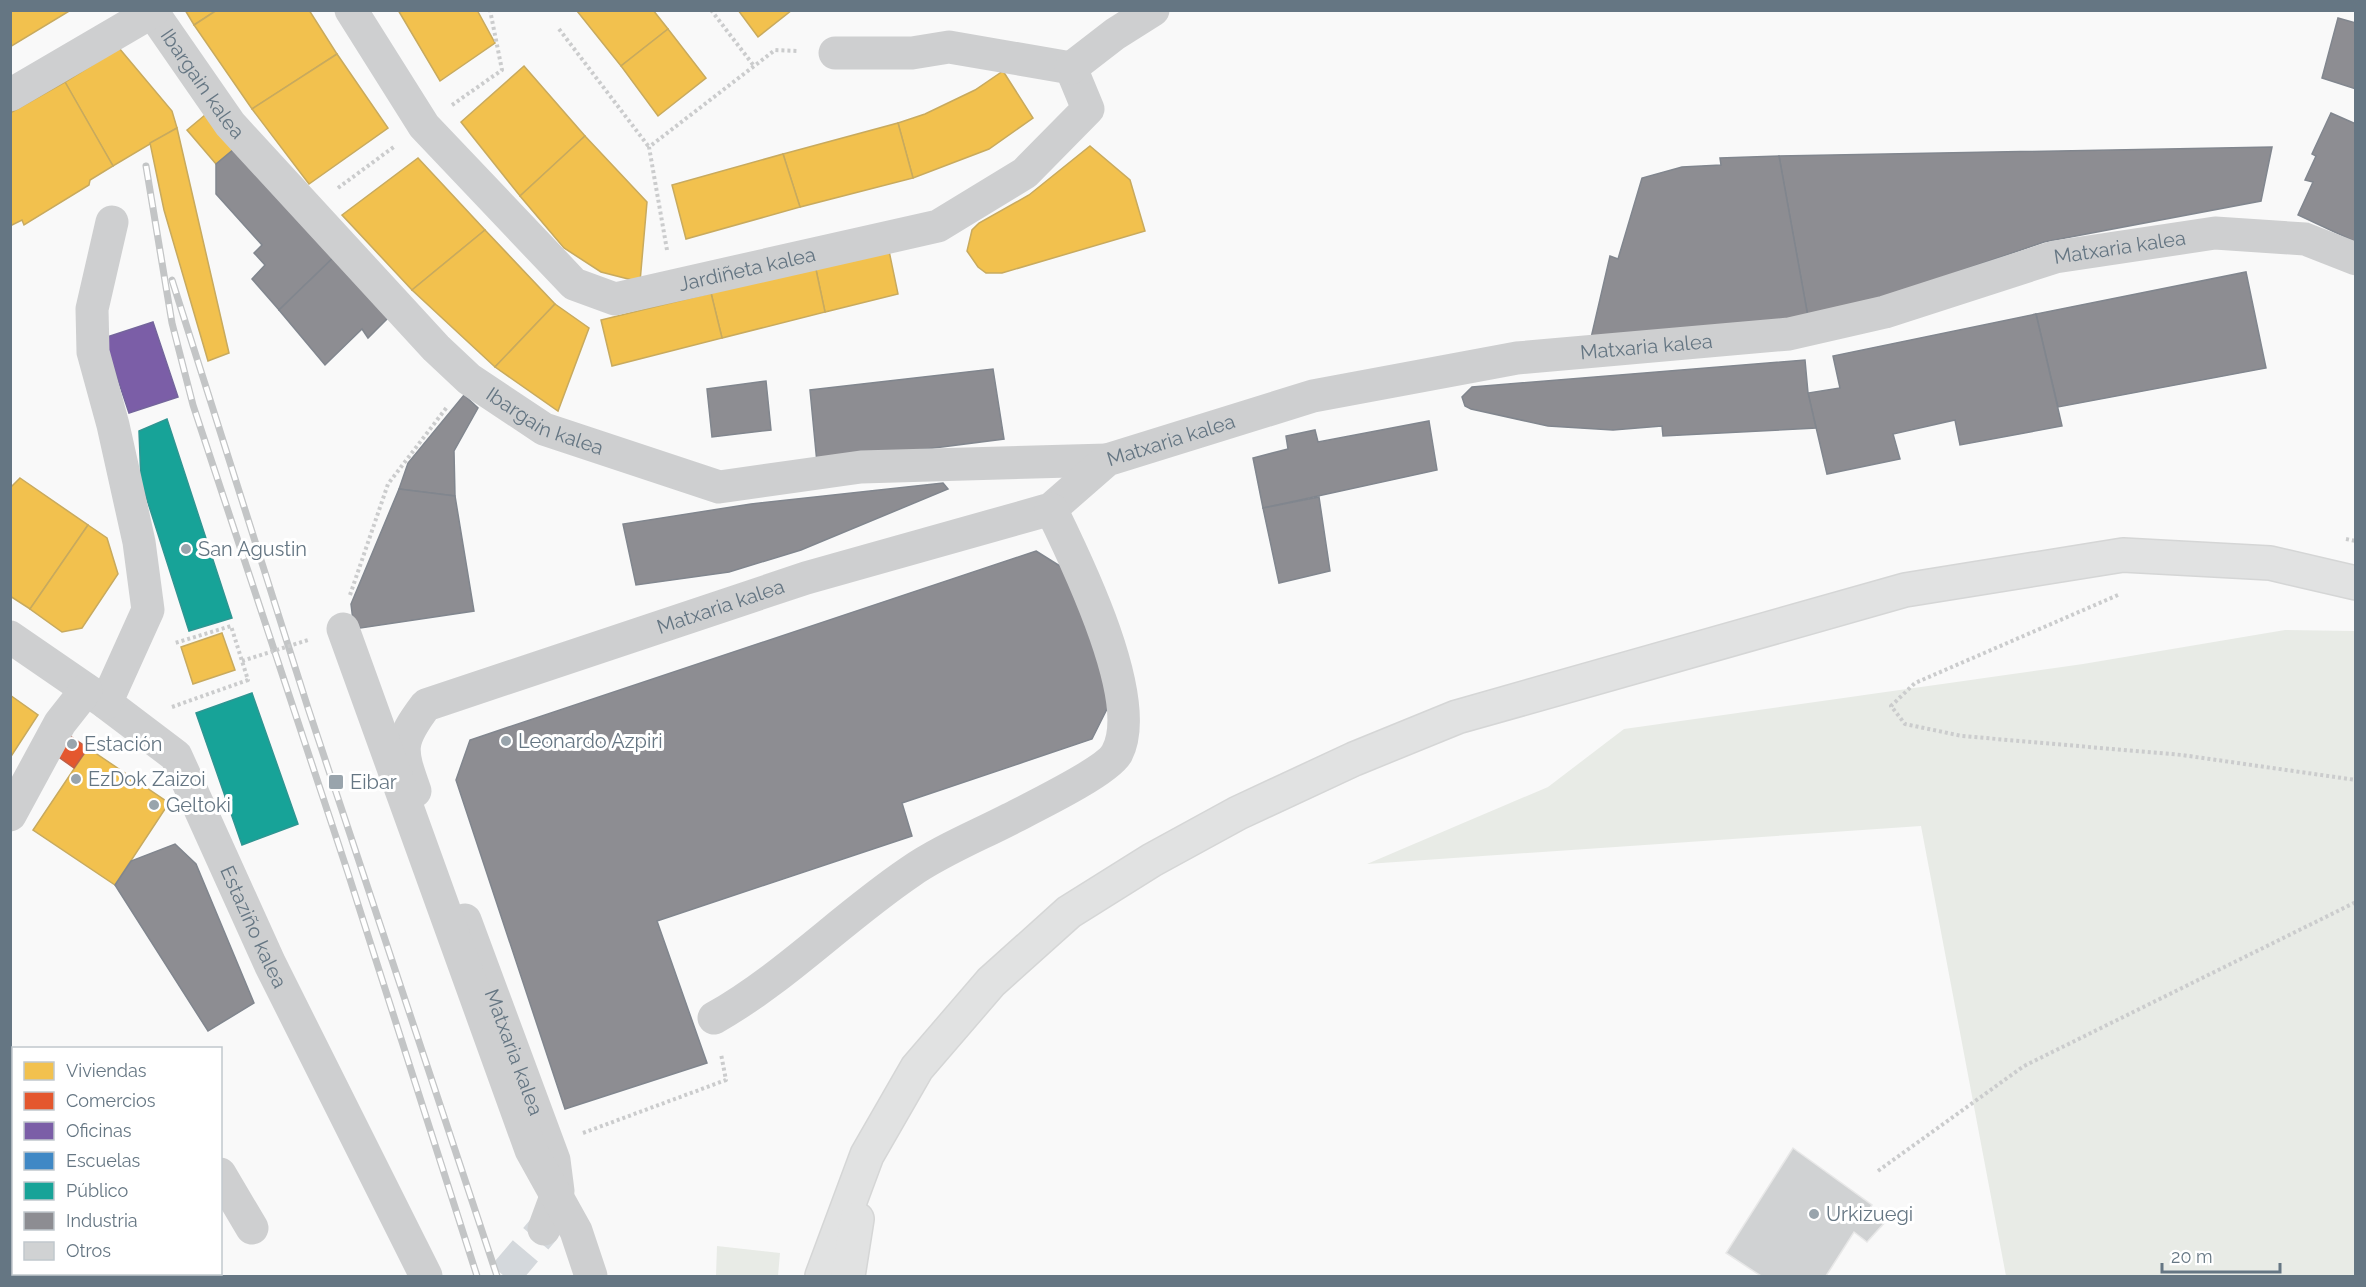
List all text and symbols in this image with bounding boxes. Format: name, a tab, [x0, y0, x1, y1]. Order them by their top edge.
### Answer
street label: Ibargain kalea	[156, 24, 250, 144]
street label: Matxaria kalea	[2052, 226, 2187, 269]
street label: Jardiñeta kalea	[676, 242, 818, 296]
street label: Matxaria kalea	[1579, 329, 1713, 364]
street label: Ibargain kalea	[482, 382, 607, 460]
street label: Matxaria kalea	[1104, 409, 1238, 471]
place label: San Agustin	[198, 537, 307, 561]
marker: San Agustin	[179, 542, 193, 556]
street label: Matxaria kalea	[654, 574, 787, 639]
place label: Leonardo Azpiri	[518, 729, 663, 753]
place label: Estación	[84, 732, 162, 756]
marker: Leonardo Azpiri	[499, 734, 513, 748]
marker: Estación	[65, 737, 79, 751]
place label: EzDok Zaizoi	[88, 767, 206, 791]
place label: Eibar	[350, 770, 397, 794]
marker: EzDok Zaizoi	[69, 772, 83, 786]
marker: Eibar	[327, 773, 345, 791]
place label: Geltoki	[166, 793, 231, 817]
marker: Geltoki	[147, 798, 161, 812]
street label: Estaziño kalea	[215, 862, 292, 992]
street label: Matxaria kalea	[480, 986, 548, 1119]
legend	[12, 1047, 222, 1275]
text: Viviendas	[66, 1060, 147, 1081]
text: Comercios	[66, 1090, 156, 1111]
text: Oficinas	[66, 1120, 132, 1141]
text: Escuelas	[66, 1150, 140, 1171]
text: Público	[66, 1180, 129, 1201]
place label: Urkizuegi	[1826, 1202, 1913, 1226]
marker: Urkizuegi	[1807, 1207, 1821, 1221]
text: Industria	[66, 1210, 138, 1231]
scale bar	[2162, 1236, 2280, 1274]
text: Otros	[66, 1240, 111, 1261]
text: 20 m	[2171, 1246, 2213, 1267]

